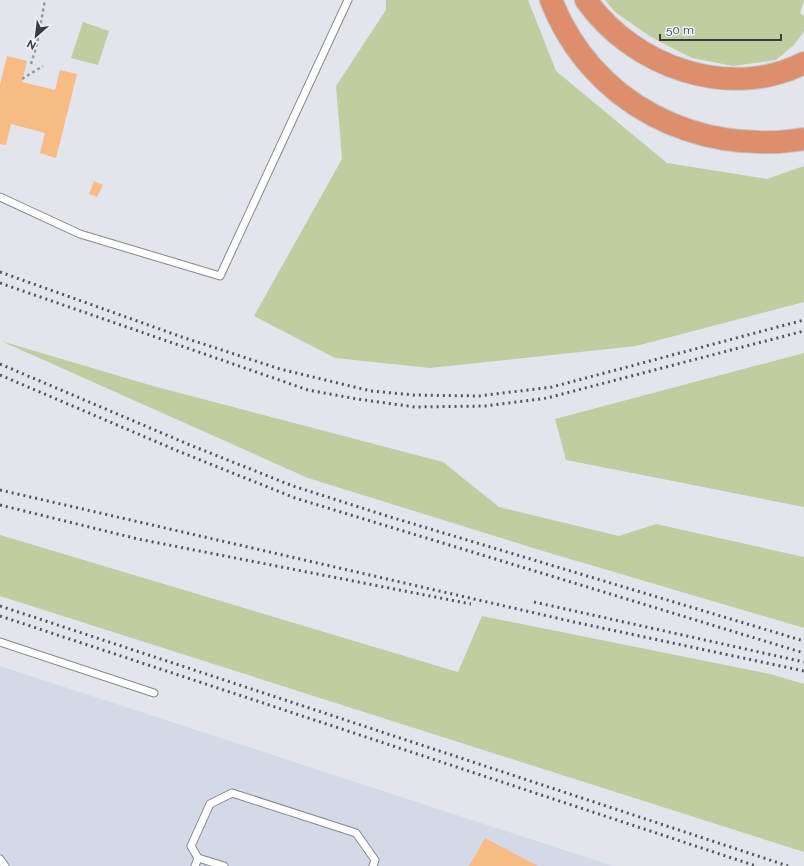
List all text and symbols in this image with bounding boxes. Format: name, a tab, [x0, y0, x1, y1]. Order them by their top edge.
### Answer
north arrow	[16, 16, 56, 56]
scale bar	[660, 16, 781, 42]
text: 50 m	[666, 23, 694, 37]
text: N	[25, 37, 38, 52]

